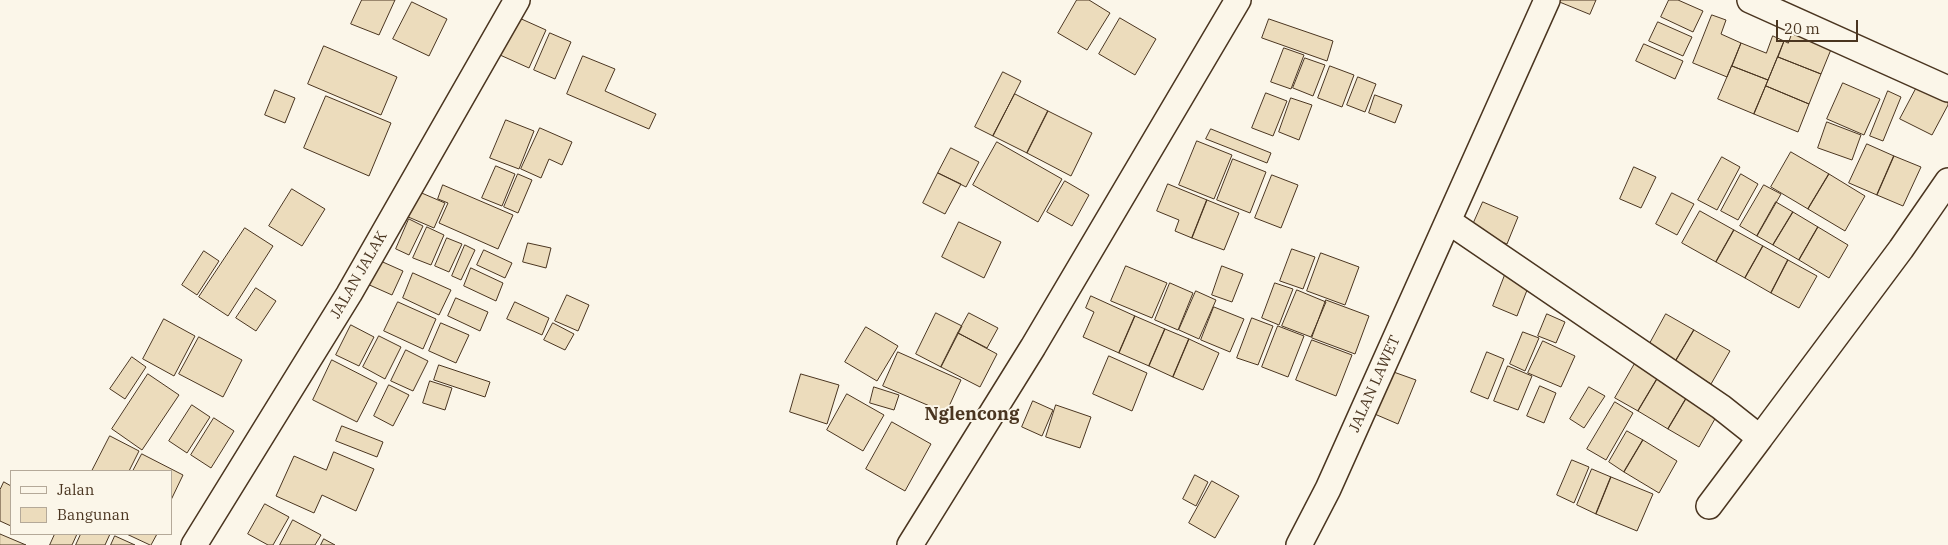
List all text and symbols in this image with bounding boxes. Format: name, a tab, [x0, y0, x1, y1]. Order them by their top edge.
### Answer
scale bar	[1778, 10, 1860, 42]
text: 20 m	[1784, 19, 1820, 38]
street label: JALAN JALAK	[327, 228, 391, 322]
street label: JALAN LAWET	[1346, 333, 1404, 435]
district label: Nglencong	[925, 404, 1019, 426]
legend	[10, 470, 172, 535]
text: Jalan	[57, 480, 94, 499]
text: Bangunan	[57, 505, 130, 524]

